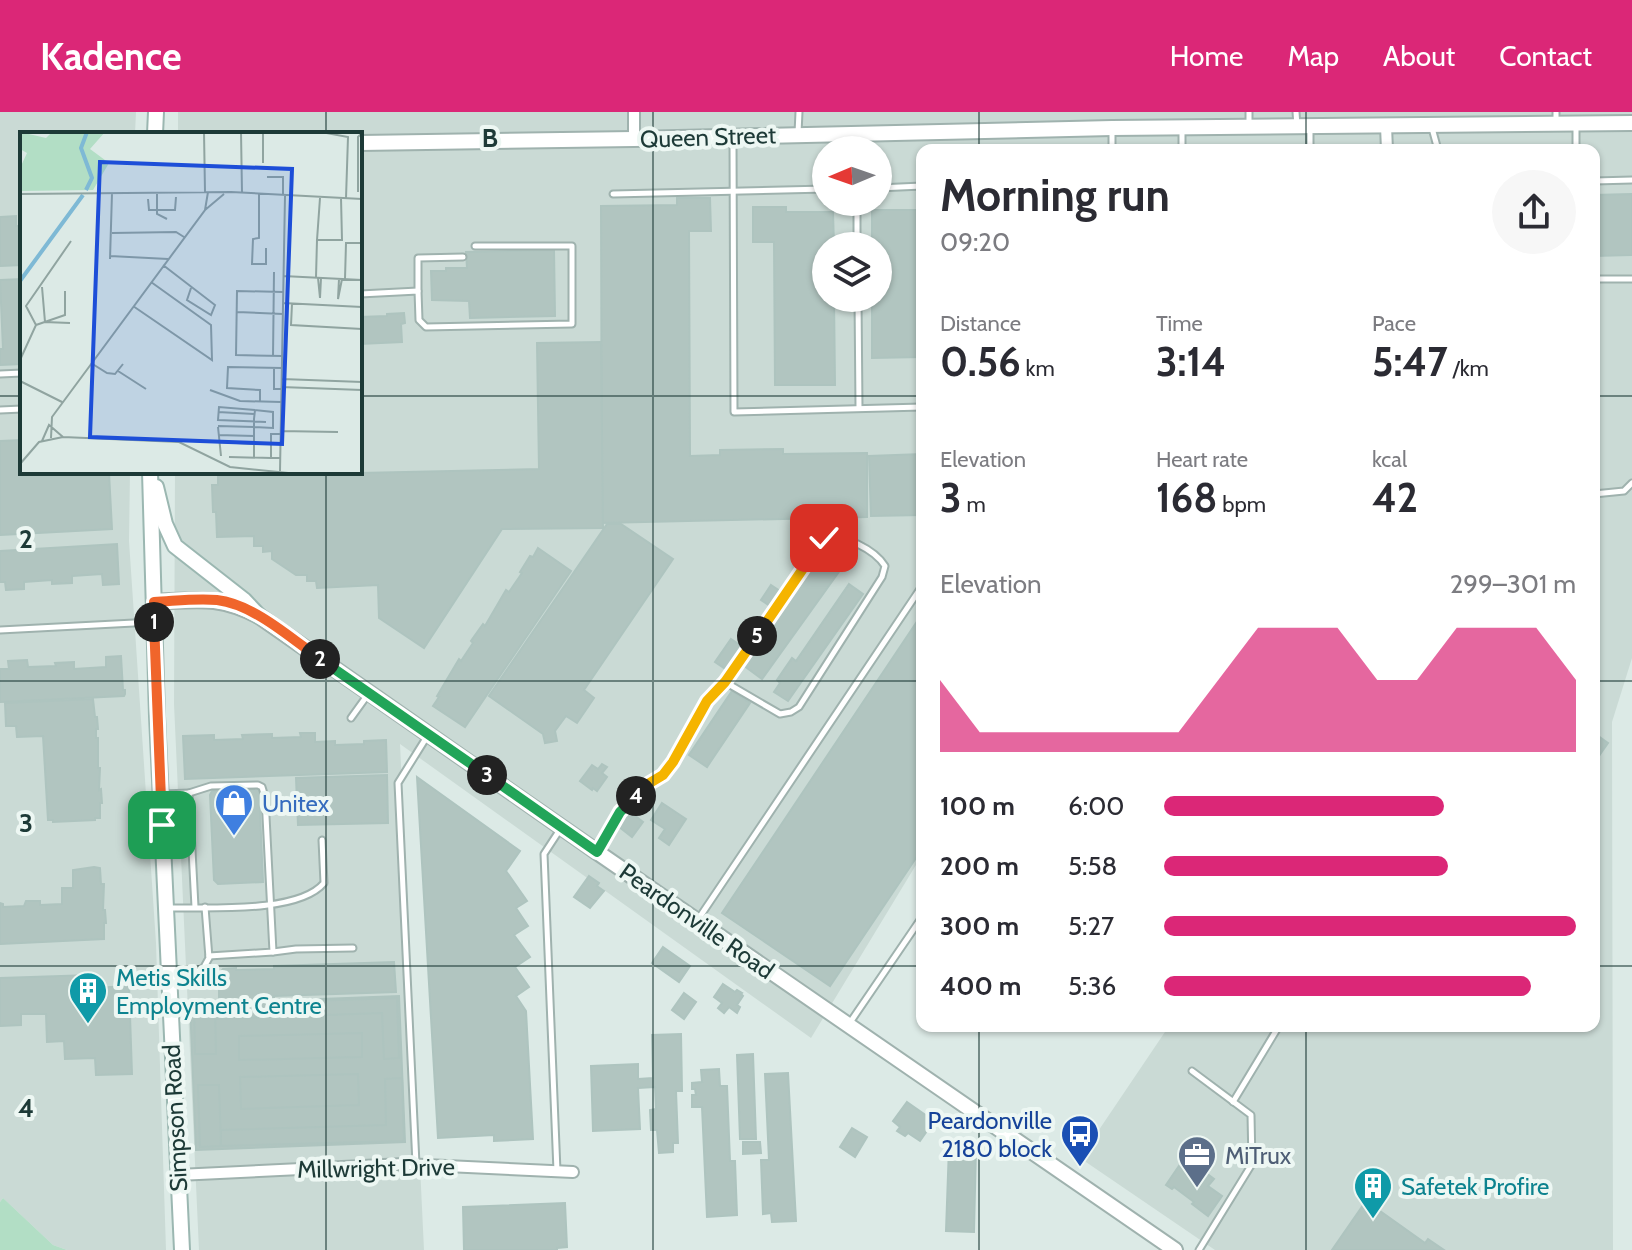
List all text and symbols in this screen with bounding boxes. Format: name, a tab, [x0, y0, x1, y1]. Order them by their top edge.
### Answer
text: Kadence	[40, 33, 182, 80]
text: Home	[1170, 39, 1243, 73]
text: Map	[1287, 39, 1339, 73]
text: About	[1383, 39, 1455, 73]
text: Contact	[1499, 39, 1592, 73]
street label: Queen Street	[640, 120, 776, 154]
text: B	[482, 122, 498, 154]
inset map	[20, 132, 362, 474]
north arrow	[812, 136, 892, 216]
map controls	[812, 136, 892, 312]
text: Morning run	[940, 169, 1170, 222]
button: share	[1492, 170, 1576, 254]
text: 09:20	[940, 226, 1010, 258]
button: layers	[812, 232, 892, 312]
text: Distance	[940, 310, 1021, 337]
text: Time	[1156, 310, 1203, 337]
text: Pace	[1372, 310, 1416, 337]
text: 0.56	[940, 337, 1021, 386]
text: 3:14	[1156, 337, 1226, 386]
text: 5:47	[1372, 337, 1448, 386]
text: km	[1021, 355, 1055, 382]
text: /km	[1448, 355, 1489, 382]
text: Elevation	[940, 446, 1026, 473]
text: Heart rate	[1156, 446, 1248, 473]
text: kcal	[1372, 446, 1407, 473]
text: 3	[940, 473, 962, 522]
text: 168	[1156, 473, 1217, 522]
text: 42	[1372, 473, 1418, 522]
text: m	[962, 491, 986, 518]
text: bpm	[1217, 491, 1266, 518]
pin	[790, 504, 858, 572]
icon: check	[802, 516, 846, 560]
text: 2	[19, 523, 33, 555]
text: Elevation	[940, 568, 1042, 600]
text: 299–301 m	[1450, 568, 1576, 600]
pin: 1	[134, 602, 174, 642]
text: 1	[150, 608, 158, 635]
pin: 5	[737, 616, 777, 656]
text: 5	[751, 622, 763, 649]
pin: 2	[300, 639, 340, 679]
text: 2	[314, 645, 326, 672]
pin: 3	[467, 755, 507, 795]
text: 3	[481, 761, 493, 788]
pin: 4	[616, 776, 656, 816]
shop icon: Unitex	[213, 782, 255, 837]
text: 4	[629, 782, 643, 809]
place label: Unitex	[262, 789, 330, 818]
text: 100 m	[940, 790, 1015, 822]
text: 6:00	[1068, 790, 1124, 822]
pin	[128, 791, 196, 859]
icon: arrive	[140, 803, 184, 847]
text: 3	[19, 807, 33, 839]
text: 200 m	[940, 850, 1019, 882]
text: 5:58	[1068, 850, 1117, 882]
street label: Peardonville Road	[614, 857, 780, 985]
text: 300 m	[940, 910, 1019, 942]
text: 5:27	[1068, 910, 1114, 942]
place label: Metis Skills Employment Centre	[116, 963, 322, 1020]
building icon: Metis Skills Employment Centre	[67, 970, 109, 1025]
text: 400 m	[940, 970, 1021, 1002]
text: 5:36	[1068, 970, 1116, 1002]
street label: Simpson Road	[157, 1044, 193, 1192]
text: 4	[18, 1092, 34, 1124]
place label: Peardonville 2180 block	[927, 1106, 1052, 1163]
bus stop icon: Peardonville 2180 block	[1059, 1113, 1101, 1168]
office icon: MiTrux	[1176, 1134, 1218, 1189]
place label: MiTrux	[1225, 1141, 1292, 1170]
street label: Millwright Drive	[297, 1152, 455, 1184]
building icon: Safetek Profire	[1352, 1165, 1394, 1220]
place label: Safetek Profire	[1401, 1172, 1549, 1201]

